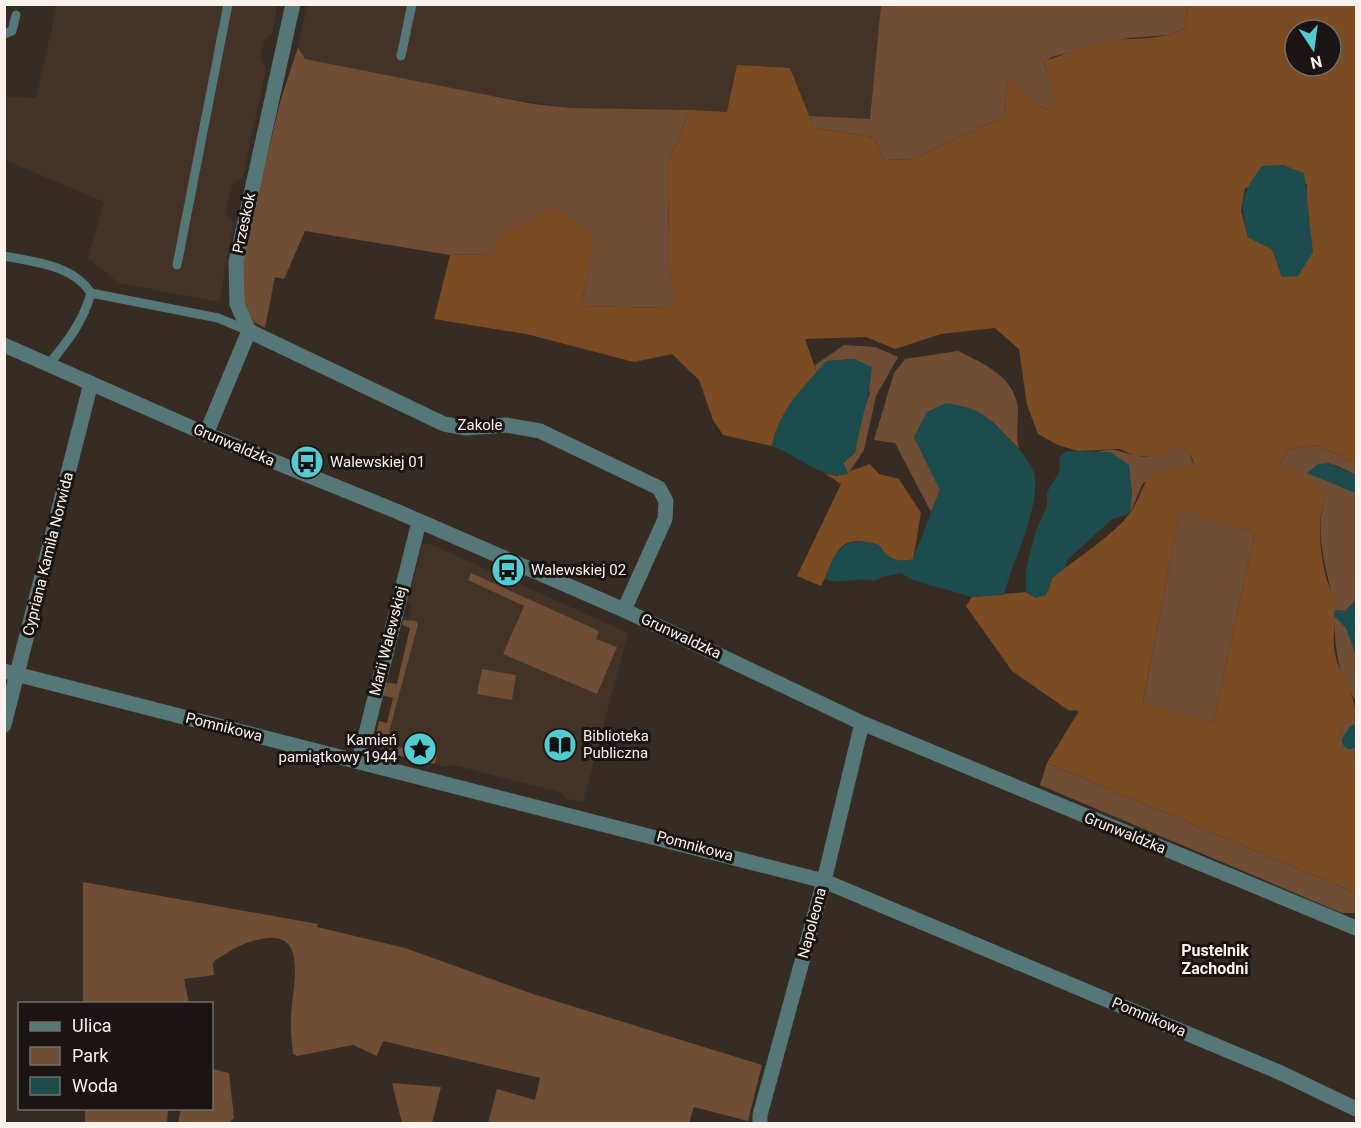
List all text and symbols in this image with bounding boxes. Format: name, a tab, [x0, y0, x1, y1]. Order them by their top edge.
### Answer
north arrow	[1283, 18, 1343, 78]
text: N	[1309, 52, 1324, 73]
street label: Przeskok	[229, 191, 259, 255]
street label: Zakole	[458, 416, 502, 434]
street label: Grunwaldzka	[191, 420, 277, 470]
bus stop icon: Walewskiej 01	[289, 444, 325, 480]
place label: Walewskiej 01	[330, 453, 425, 471]
street label: Cypriana Kamila Norwida	[19, 470, 77, 638]
bus stop icon: Walewskiej 02	[490, 552, 526, 588]
place label: Walewskiej 02	[531, 561, 626, 579]
street label: Marii Walewskiej	[366, 584, 410, 698]
street label: Grunwaldzka	[638, 610, 724, 662]
street label: Pomnikowa	[184, 709, 264, 745]
library icon: Biblioteka Publiczna	[542, 727, 578, 763]
place label: Biblioteka Publiczna	[583, 727, 649, 762]
place label: Kamień pamiątkowy 1944	[279, 731, 398, 766]
place icon: Kamień pamiątkowy 1944	[402, 731, 438, 767]
street label: Grunwaldzka	[1081, 808, 1169, 858]
street label: Pomnikowa	[655, 827, 735, 865]
street label: Napoleona	[794, 886, 830, 960]
district label: Pustelnik Zachodni	[1181, 941, 1249, 978]
street label: Pomnikowa	[1109, 993, 1189, 1041]
legend	[18, 1002, 213, 1110]
text: Ulica	[72, 1015, 112, 1036]
text: Park	[72, 1045, 109, 1066]
text: Woda	[72, 1075, 118, 1096]

